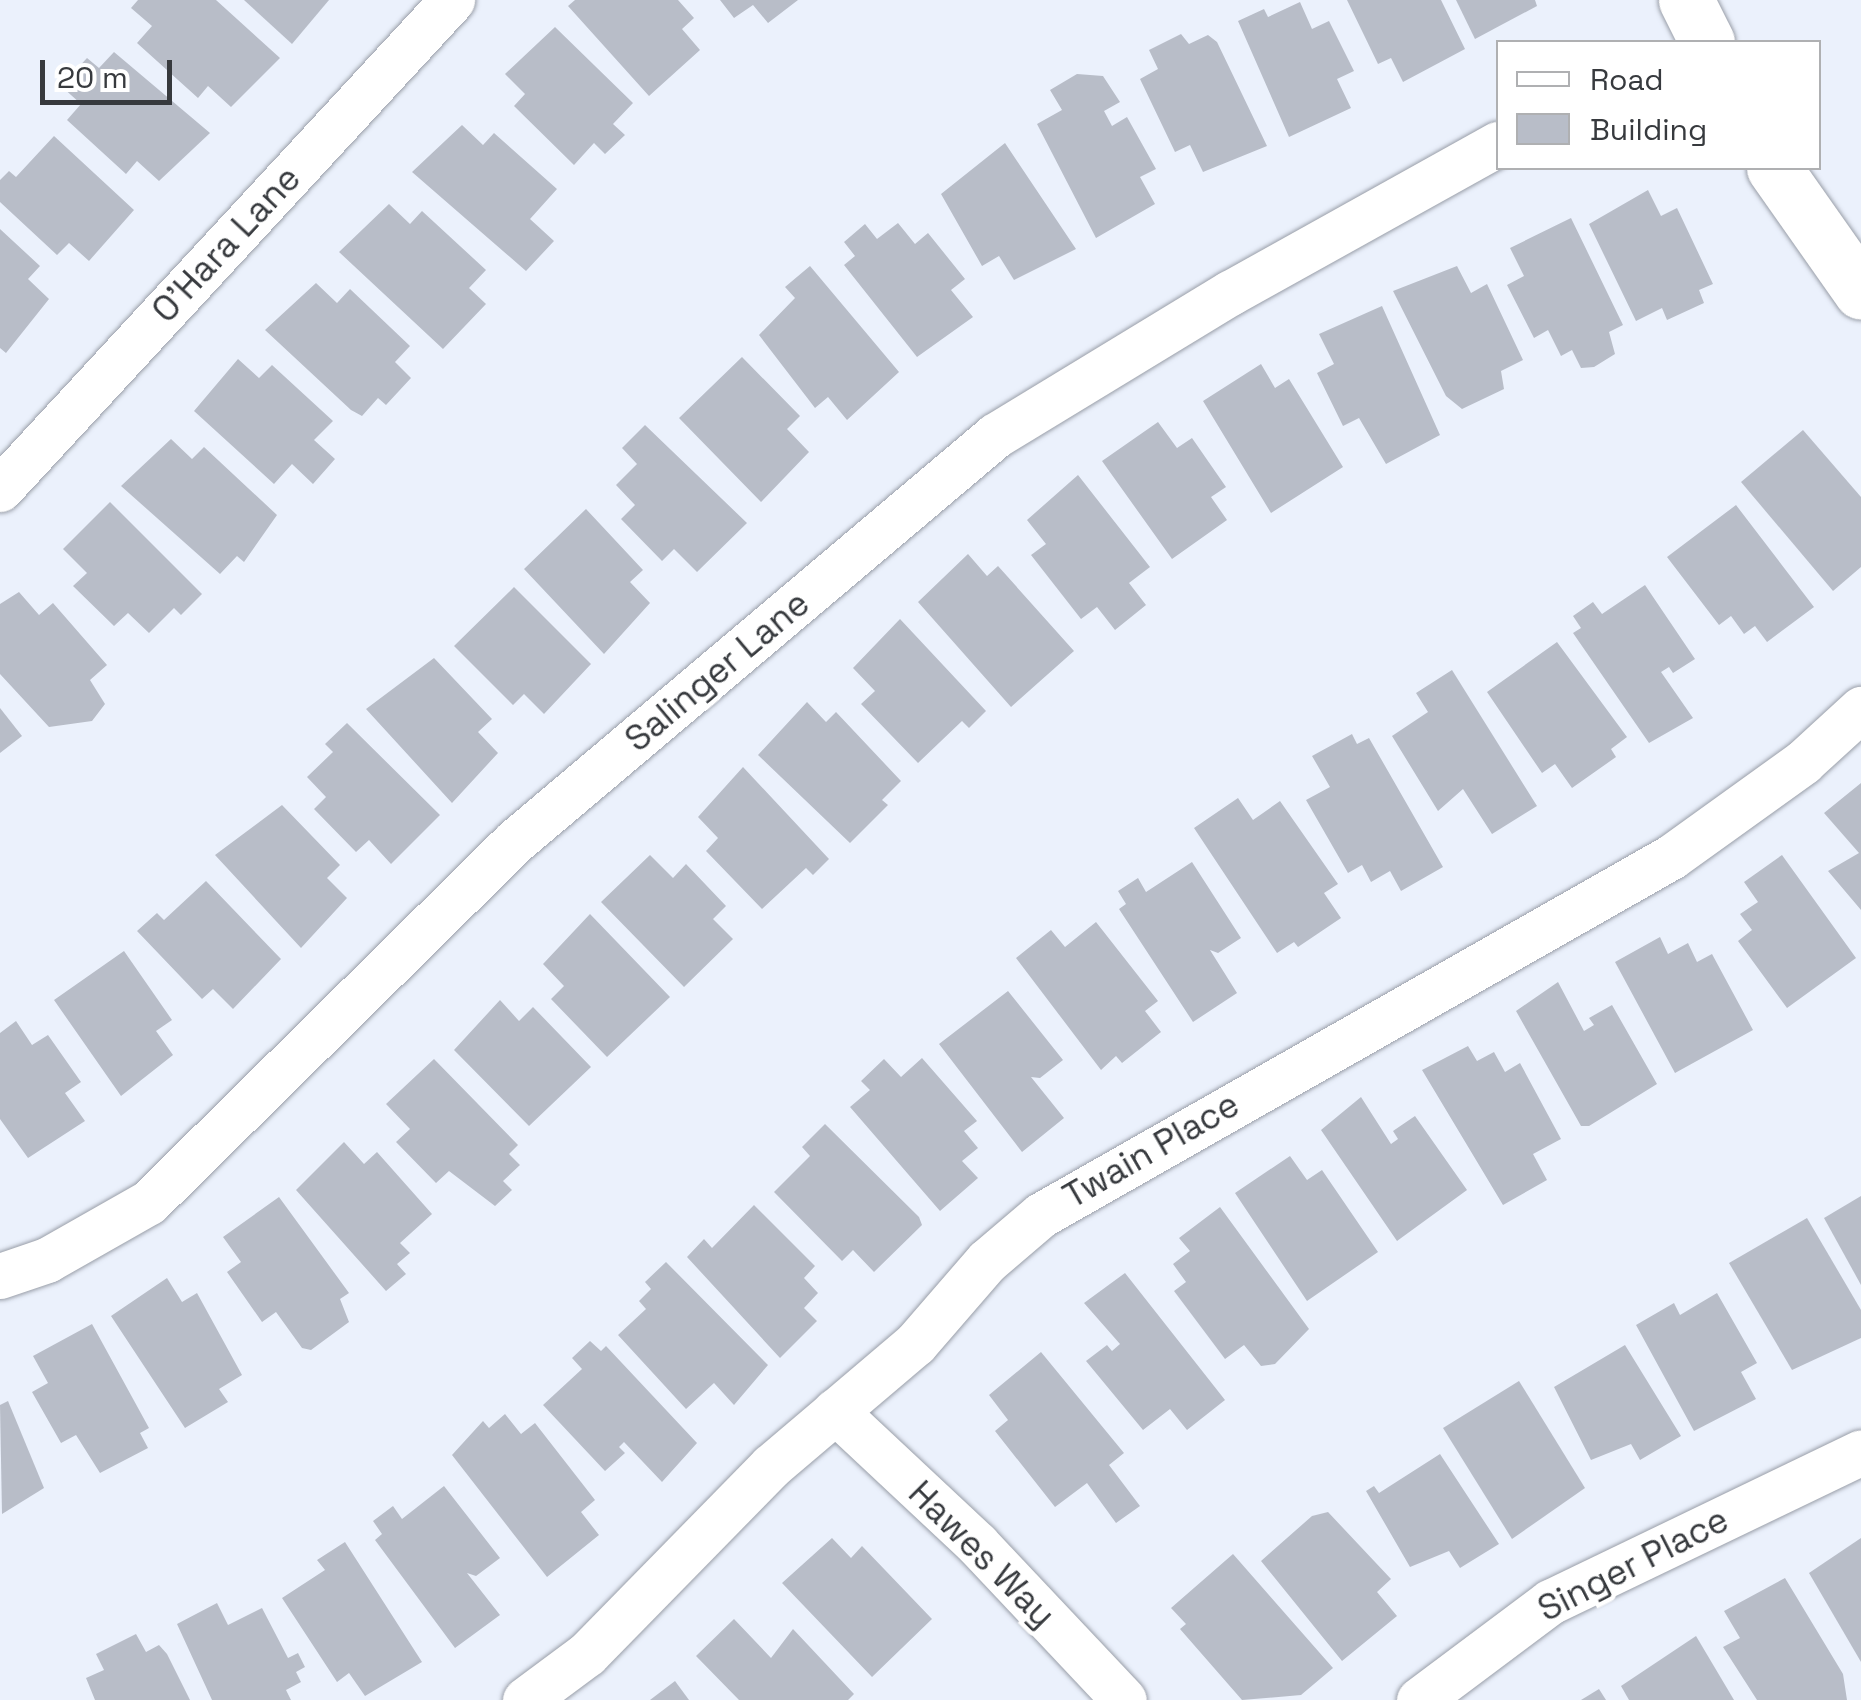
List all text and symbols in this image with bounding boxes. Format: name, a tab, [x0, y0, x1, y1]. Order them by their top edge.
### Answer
scale bar	[45, 40, 178, 102]
legend	[1496, 40, 1821, 170]
text: 20 m	[57, 58, 128, 97]
text: Road	[1590, 60, 1664, 99]
text: Building	[1590, 110, 1707, 149]
street label: O'Hara Lane	[143, 157, 309, 331]
street label: Salinger Lane	[617, 582, 817, 760]
street label: Twain Place	[1056, 1083, 1246, 1217]
street label: Hawes Way	[900, 1472, 1064, 1636]
street label: Singer Place	[1531, 1498, 1735, 1630]

